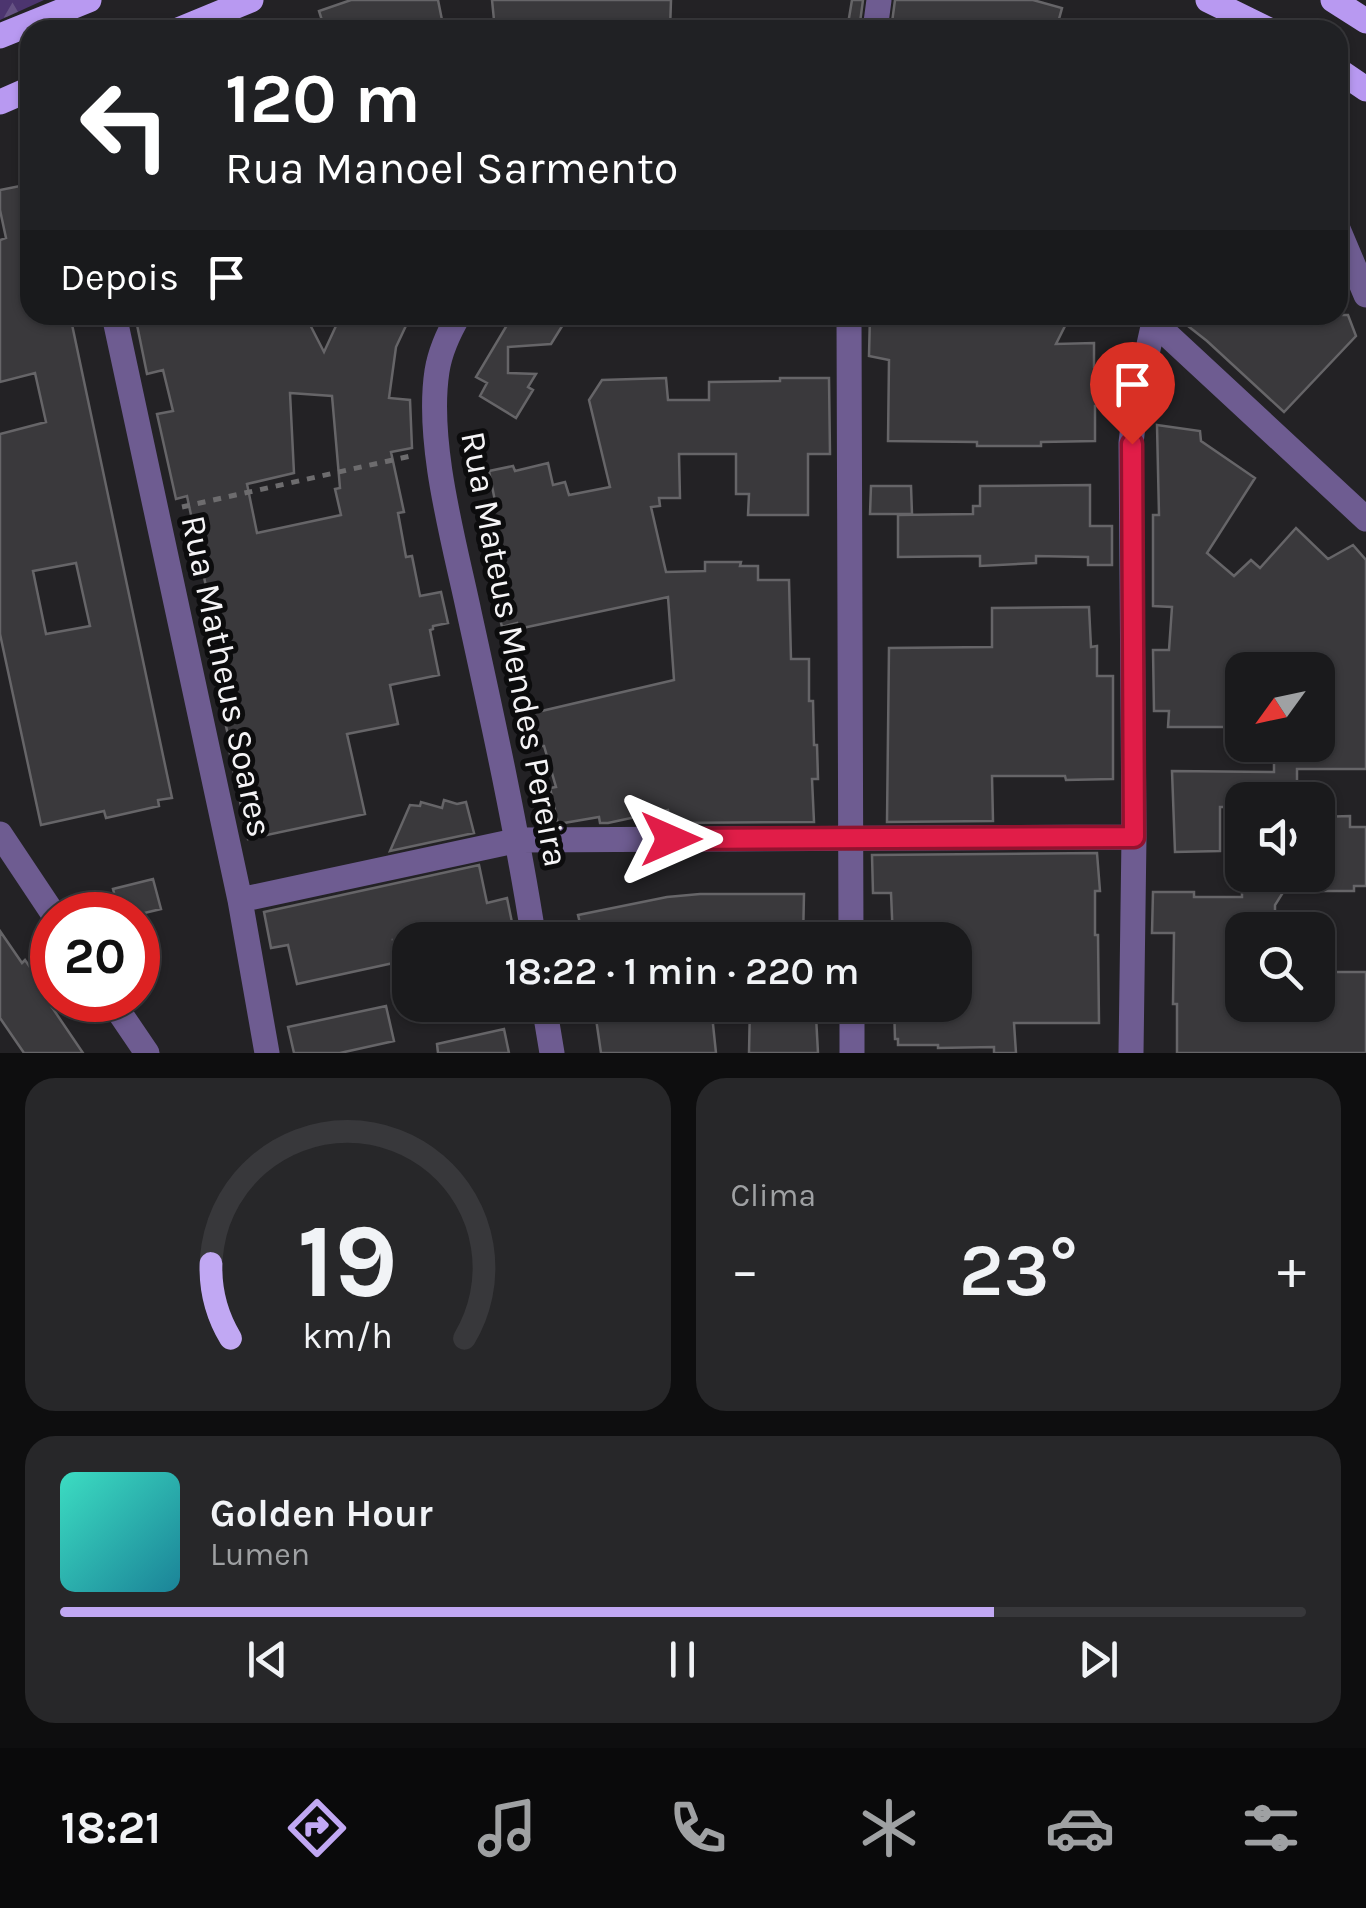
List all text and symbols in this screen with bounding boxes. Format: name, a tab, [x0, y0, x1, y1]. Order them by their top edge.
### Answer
text: 120 m	[225, 58, 421, 140]
icon: left	[60, 60, 190, 190]
text: Rua Manoel Sarmento	[225, 142, 678, 194]
icon: arrive	[199, 250, 254, 305]
text: Depois	[60, 255, 179, 300]
pin	[1090, 342, 1175, 445]
icon: arrive	[1105, 357, 1160, 412]
street label: Rua Mateus Mendes Pereira	[452, 428, 577, 870]
street label: Rua Matheus Soares	[172, 512, 281, 841]
north arrow	[1225, 652, 1335, 762]
map controls	[1225, 652, 1335, 1022]
button: sound	[1225, 782, 1335, 892]
position arrow	[619, 787, 723, 891]
speed limit sign: 20	[30, 892, 160, 1022]
button: search	[1225, 912, 1335, 1022]
text: 18:22 · 1 min · 220 m	[505, 949, 859, 994]
text: Clima	[731, 1177, 816, 1214]
text: 19	[297, 1201, 398, 1322]
text: 23°	[959, 1226, 1078, 1314]
text: −	[731, 1238, 759, 1302]
text: +	[1277, 1238, 1306, 1302]
text: km/h	[302, 1315, 393, 1357]
text: Golden Hour	[210, 1491, 433, 1536]
text: Lumen	[210, 1536, 310, 1573]
icon: previous	[240, 1632, 295, 1687]
icon: pause	[655, 1632, 710, 1687]
icon: next	[1071, 1632, 1126, 1687]
icon: directions	[282, 1793, 352, 1863]
icon: music	[472, 1793, 542, 1863]
icon: phone	[663, 1793, 733, 1863]
icon: climate	[854, 1793, 924, 1863]
icon: car	[1045, 1793, 1115, 1863]
icon: filters	[1236, 1793, 1306, 1863]
text: 18:21	[60, 1802, 161, 1854]

